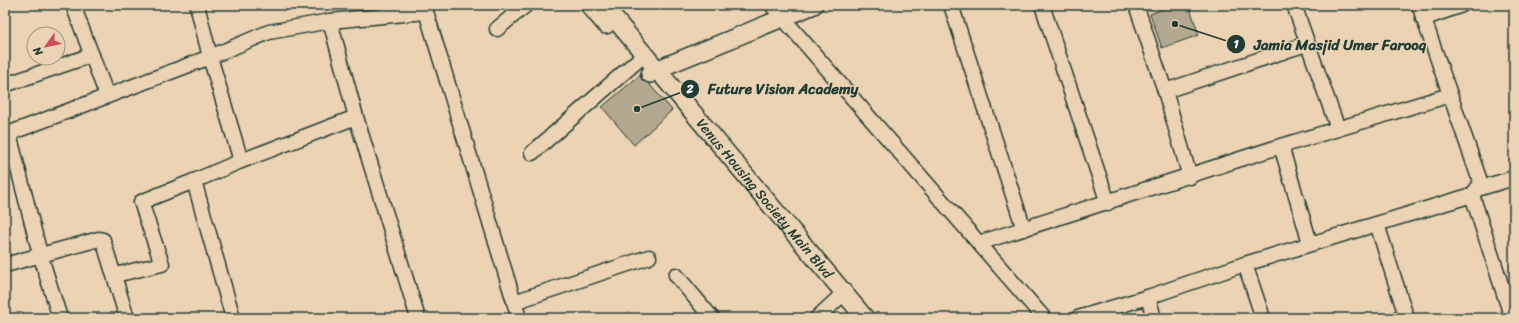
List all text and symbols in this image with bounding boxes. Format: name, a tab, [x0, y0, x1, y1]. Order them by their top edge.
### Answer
north arrow	[26, 26, 66, 66]
callout: Jamia Masjid Umer Farooq	[1226, 31, 1434, 58]
text: Jamia Masjid Umer Farooq	[1253, 32, 1427, 58]
text: 1	[1233, 33, 1239, 55]
text: N	[28, 42, 49, 60]
callout: Future Vision Academy	[680, 76, 867, 103]
text: Future Vision Academy	[707, 76, 860, 102]
text: 2	[686, 78, 694, 100]
street label: Venus Housing Society Main Blvd	[690, 112, 841, 285]

